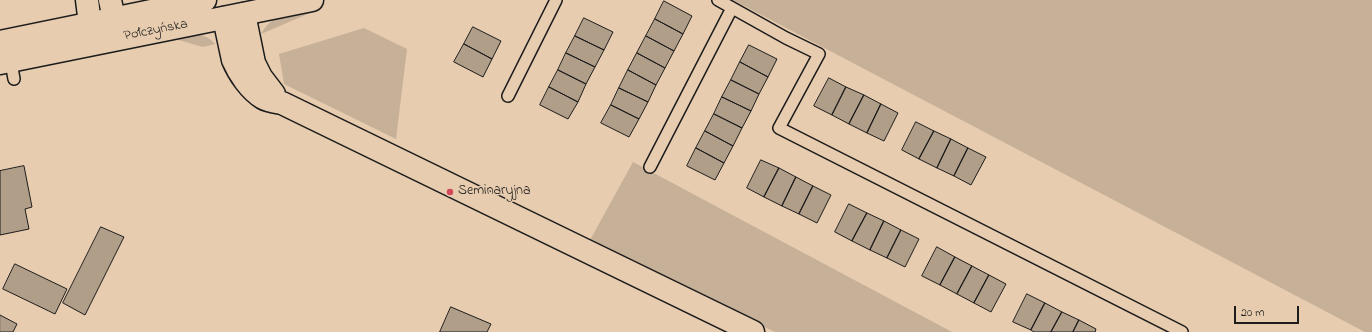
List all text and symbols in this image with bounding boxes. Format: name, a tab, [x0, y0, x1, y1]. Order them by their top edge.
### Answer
street label: Połczyńska	[123, 17, 189, 45]
place label: Seminaryjna	[458, 184, 530, 200]
marker: Seminaryjna	[445, 187, 455, 197]
scale bar	[1236, 298, 1301, 324]
text: 20 m	[1241, 304, 1264, 322]

